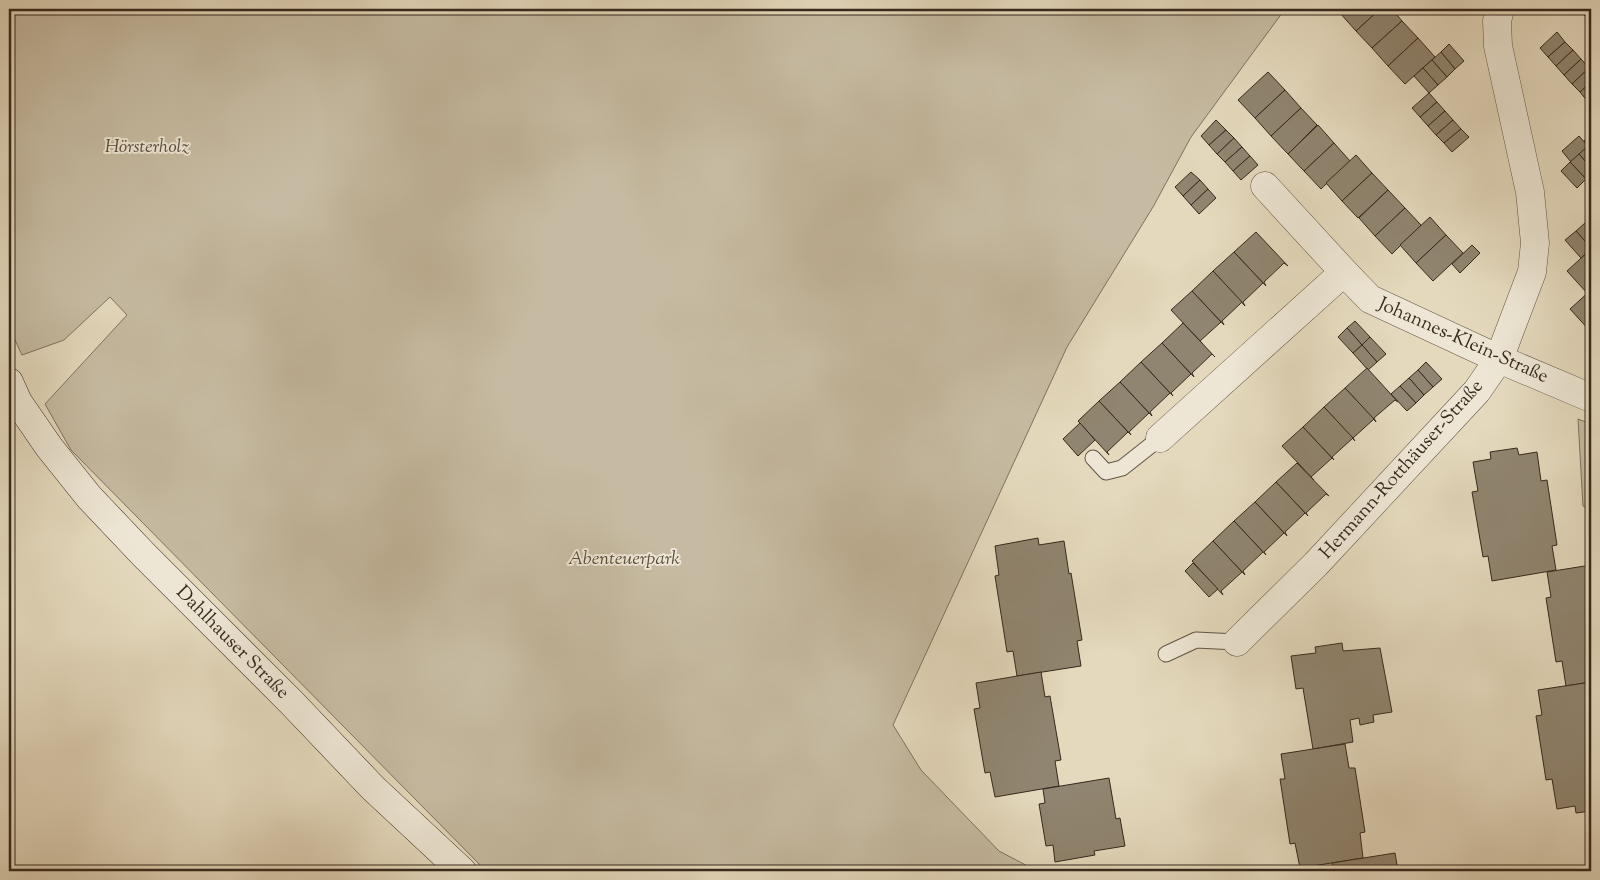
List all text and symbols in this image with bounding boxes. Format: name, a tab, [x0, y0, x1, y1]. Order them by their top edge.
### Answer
park label: Hörsterholz	[105, 134, 190, 161]
street label: Johannes-Klein-Straße	[1373, 291, 1553, 391]
street label: Hermann-Rotthäuser-Straße	[1314, 374, 1490, 566]
park label: Abenteuerpark	[568, 546, 680, 573]
street label: Dahlhauser Straße	[169, 580, 295, 706]

